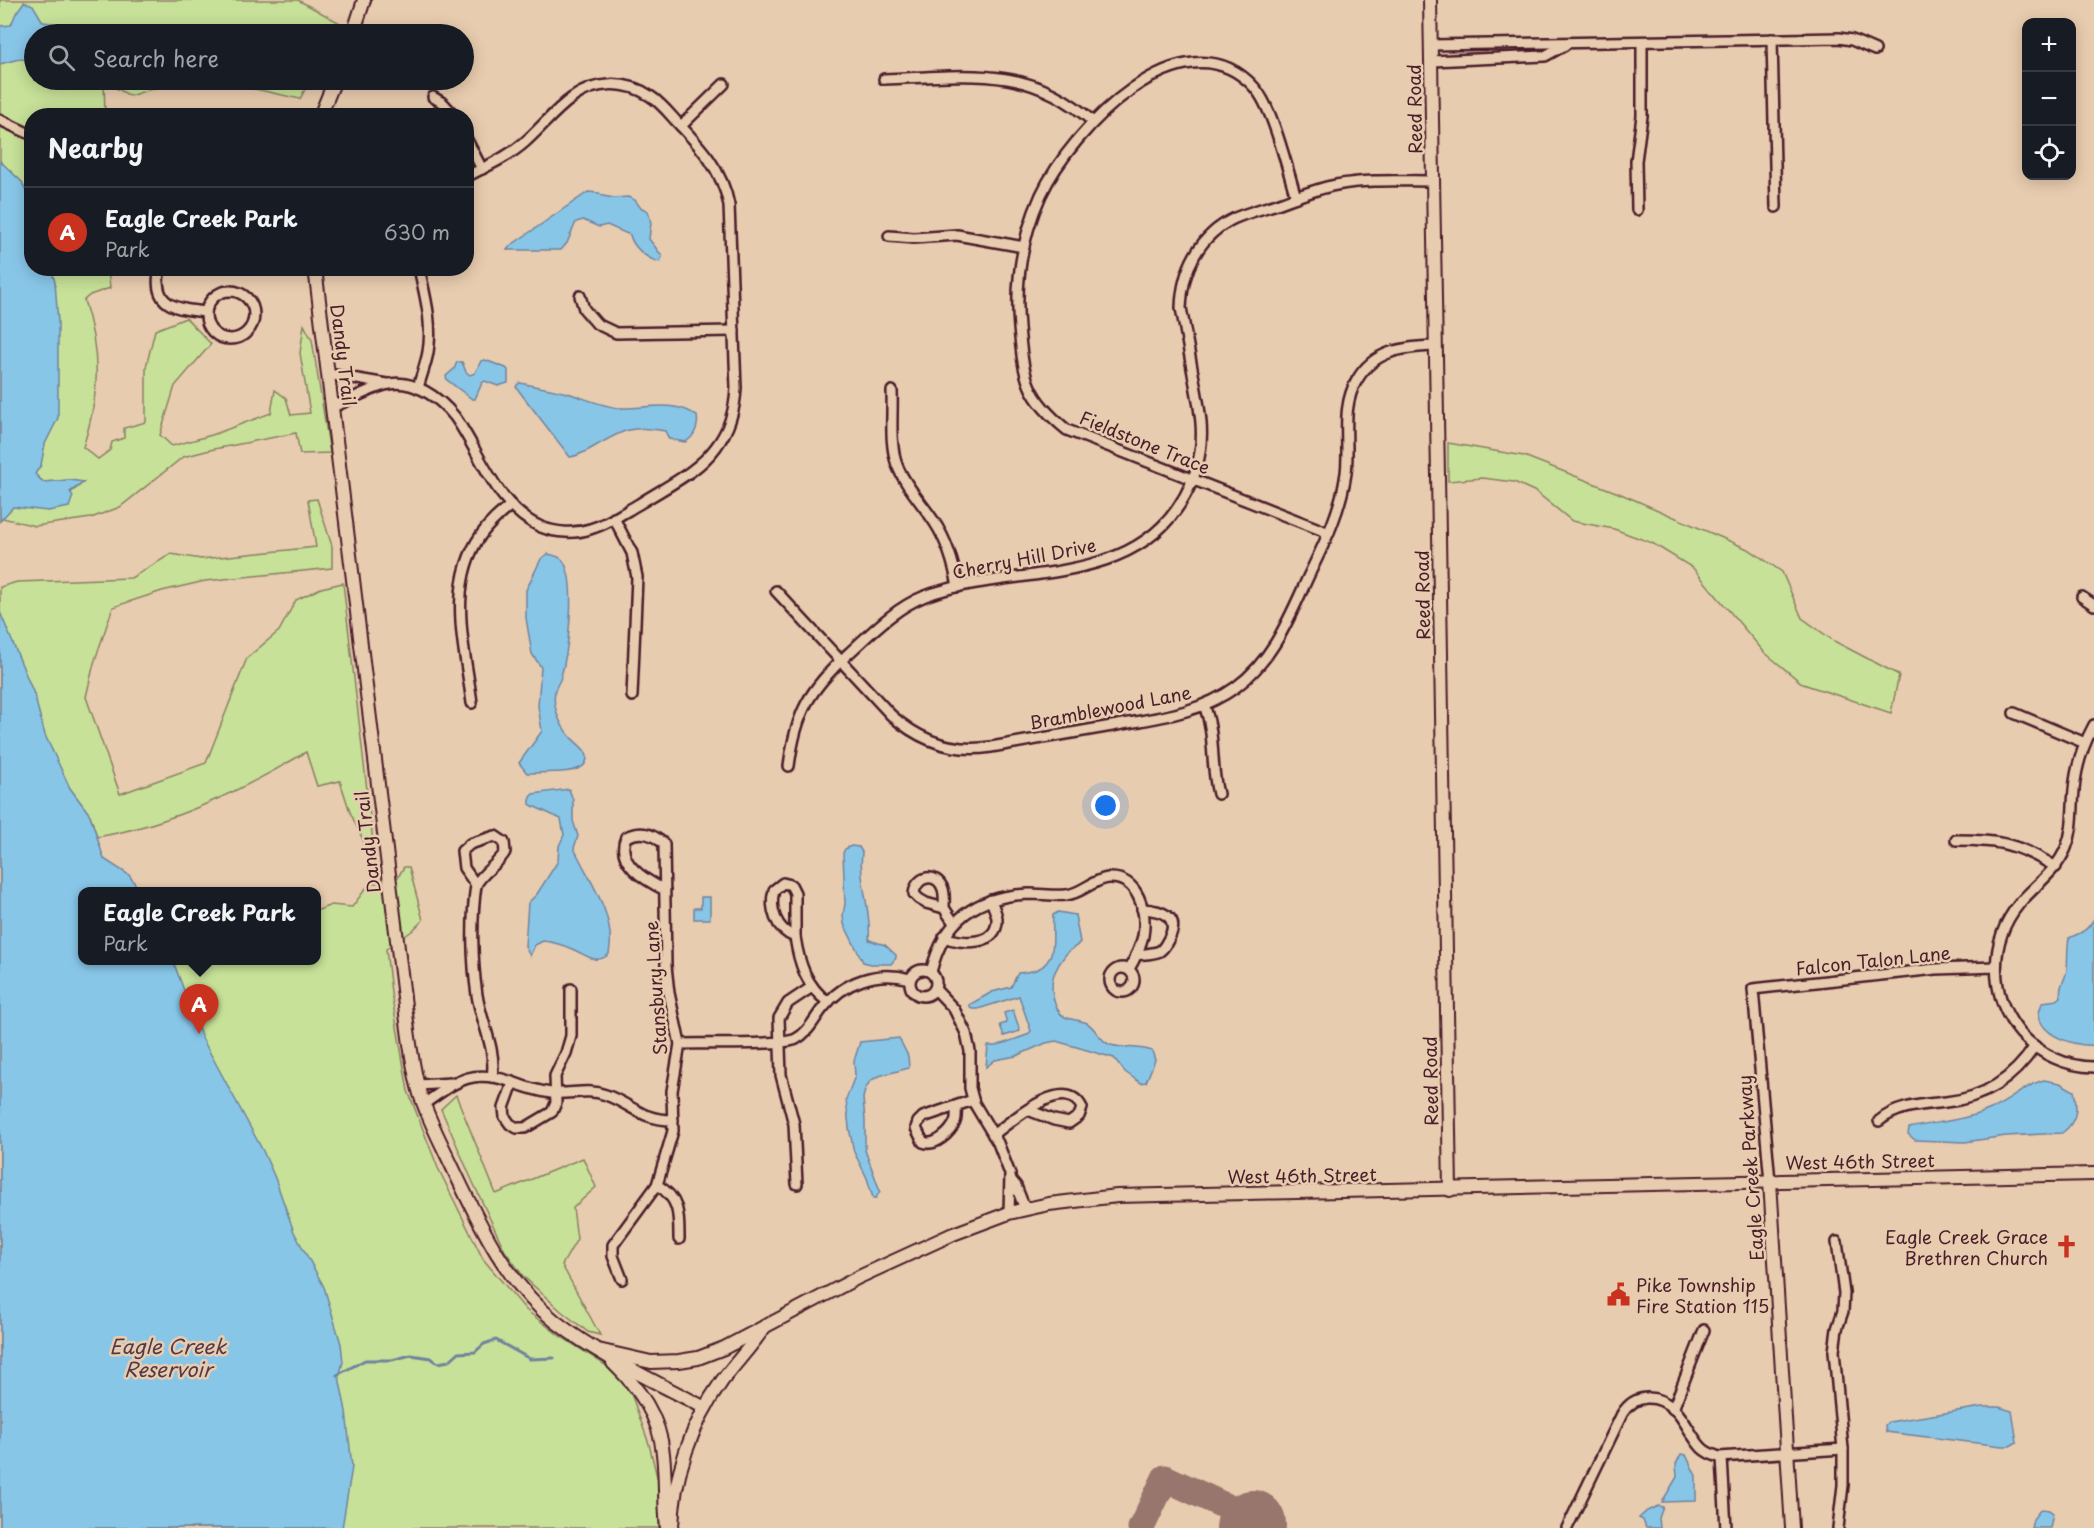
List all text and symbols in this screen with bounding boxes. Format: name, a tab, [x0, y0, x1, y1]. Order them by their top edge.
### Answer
map controls	[2022, 18, 2076, 180]
button: +	[2022, 18, 2076, 72]
search box	[24, 24, 474, 90]
icon: search	[45, 41, 78, 74]
text: Search here	[93, 41, 219, 74]
street label: Reed Road	[1400, 64, 1428, 154]
button: −	[2022, 72, 2076, 126]
button: locate	[2022, 126, 2076, 180]
text: Nearby	[48, 128, 143, 167]
text: Eagle Creek Park	[105, 201, 298, 234]
text: A	[60, 217, 75, 247]
text: 630 m	[384, 217, 450, 247]
text: Park	[105, 234, 150, 264]
street label: Dandy Trail	[324, 302, 364, 408]
street label: Fieldstone Trace	[1076, 404, 1214, 480]
street label: Cherry Hill Drive	[950, 531, 1098, 585]
street label: Reed Road	[1408, 550, 1436, 640]
street label: Bramblewood Lane	[1027, 678, 1193, 736]
street label: Dandy Trail	[347, 789, 387, 895]
your location	[1091, 791, 1120, 820]
popup	[78, 887, 321, 965]
text: Eagle Creek Park	[103, 895, 296, 928]
street label: Stansbury Lane	[637, 920, 673, 1056]
text: Park	[103, 928, 148, 958]
street label: Falcon Talon Lane	[1794, 938, 1952, 982]
pin: A	[180, 984, 218, 1034]
street label: Reed Road	[1416, 1036, 1444, 1126]
street label: Eagle Creek Parkway	[1730, 1074, 1770, 1262]
street label: West 46th Street	[1785, 1146, 1935, 1176]
street label: West 46th Street	[1227, 1160, 1377, 1190]
place label: Eagle Creek Grace Brethren Church	[1885, 1223, 2048, 1271]
church icon: Eagle Creek Grace Brethren Church	[2053, 1233, 2079, 1259]
place label: Pike Township Fire Station 115	[1636, 1271, 1769, 1319]
public building icon: Pike Township Fire Station 115	[1605, 1281, 1631, 1307]
water label: Eagle Creek Reservoir	[109, 1331, 227, 1384]

